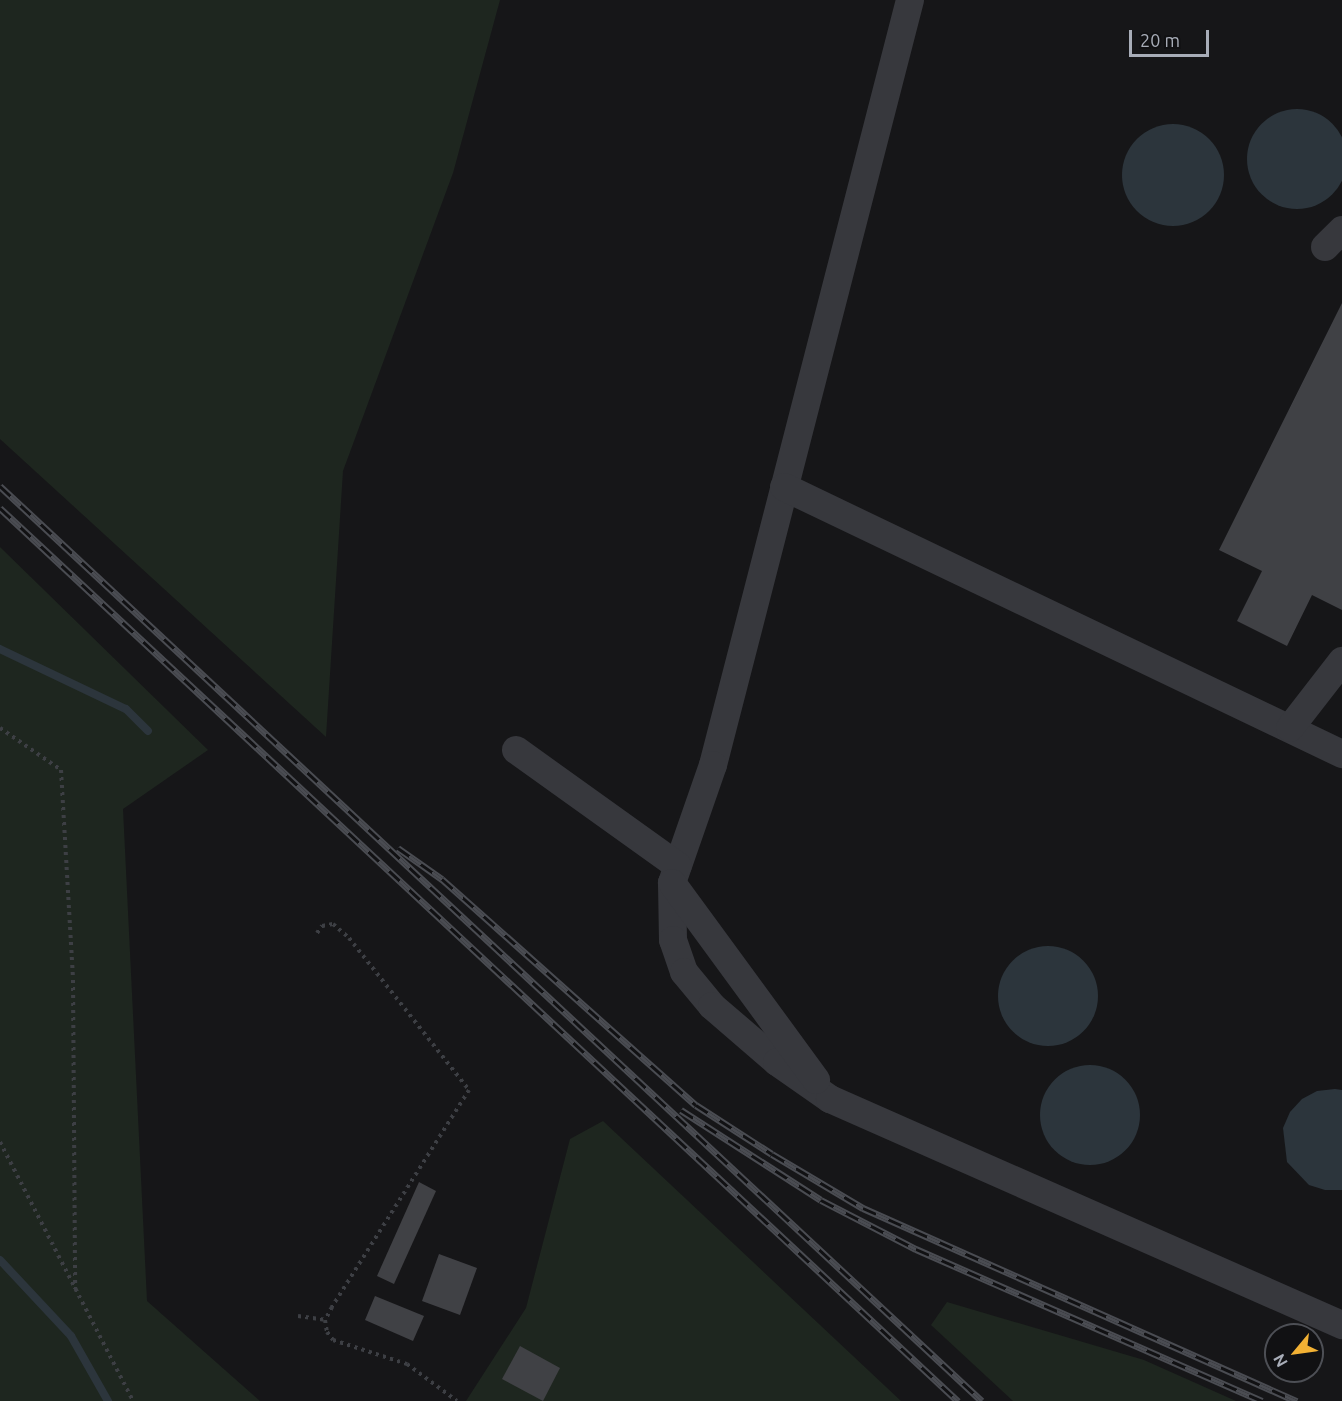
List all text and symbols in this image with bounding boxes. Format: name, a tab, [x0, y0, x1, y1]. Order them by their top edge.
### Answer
scale bar	[1132, 18, 1212, 56]
text: 20 m	[1140, 30, 1180, 50]
north arrow	[1264, 1323, 1324, 1383]
text: N	[1269, 1351, 1291, 1370]

